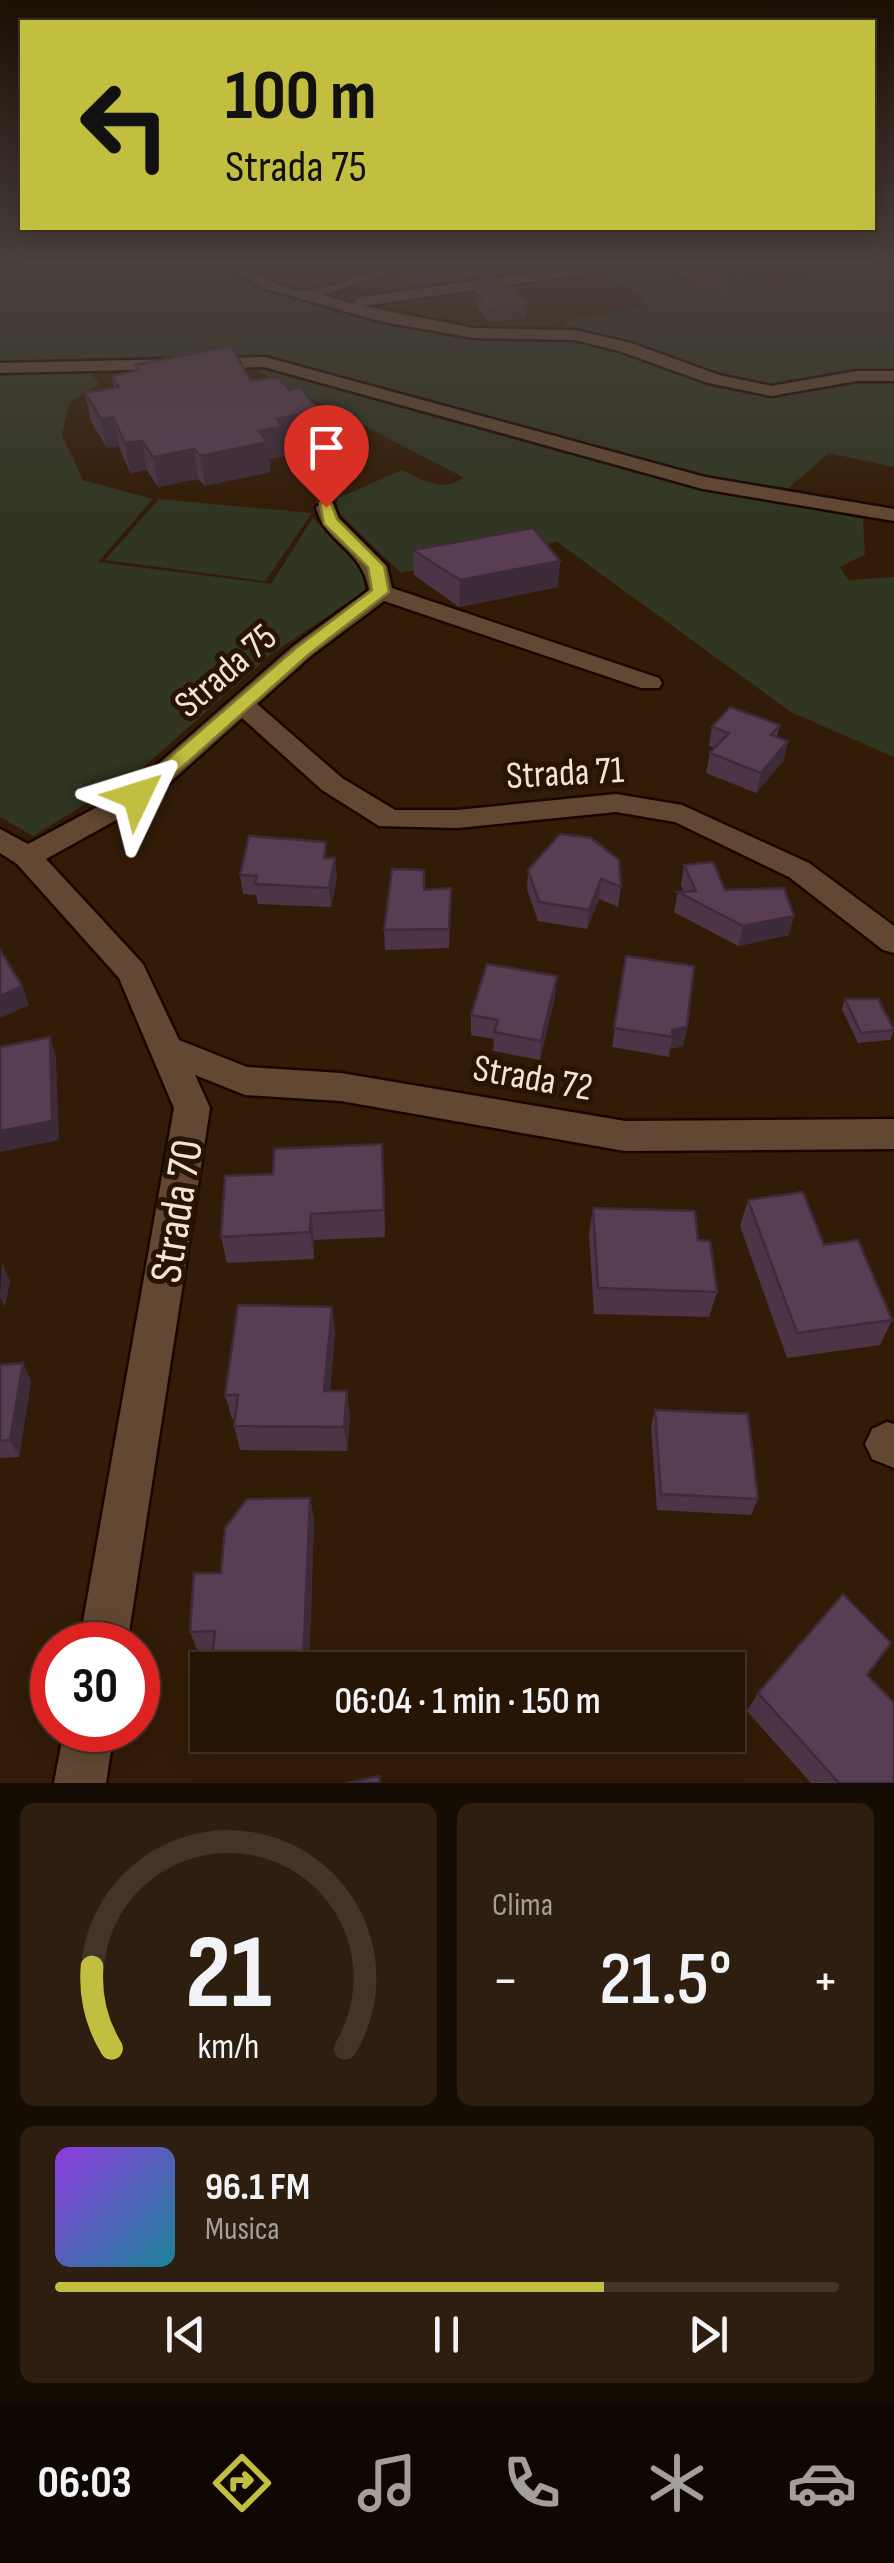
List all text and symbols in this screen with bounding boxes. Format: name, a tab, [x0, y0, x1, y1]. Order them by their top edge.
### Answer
text: 100 m	[225, 55, 376, 139]
icon: left	[60, 60, 190, 190]
text: Strada 75	[225, 140, 367, 195]
pin	[284, 405, 369, 508]
icon: arrive	[299, 420, 354, 475]
street label: Strada 75	[166, 615, 286, 727]
position arrow	[85, 744, 189, 848]
street label: Strada 71	[505, 748, 625, 799]
street label: Strada 72	[470, 1046, 596, 1111]
street label: Strada 70	[139, 1136, 216, 1287]
speed limit sign: 30	[30, 1622, 160, 1752]
text: 06:04 · 1 min · 150 m	[334, 1679, 601, 1724]
text: Clima	[492, 1886, 553, 1925]
text: 21	[185, 1912, 272, 2037]
text: 21.5°	[599, 1935, 732, 2026]
text: −	[492, 1948, 519, 2015]
text: +	[812, 1948, 839, 2015]
text: km/h	[198, 2026, 259, 2069]
text: 96.1 FM	[205, 2165, 310, 2210]
text: Musica	[205, 2210, 280, 2249]
icon: previous	[158, 2307, 213, 2362]
icon: pause	[419, 2307, 474, 2362]
icon: next	[681, 2307, 736, 2362]
icon: directions	[207, 2448, 277, 2518]
icon: music	[352, 2448, 422, 2518]
icon: phone	[497, 2448, 567, 2518]
icon: climate	[642, 2448, 712, 2518]
icon: car	[787, 2448, 857, 2518]
text: 06:03	[37, 2456, 132, 2511]

